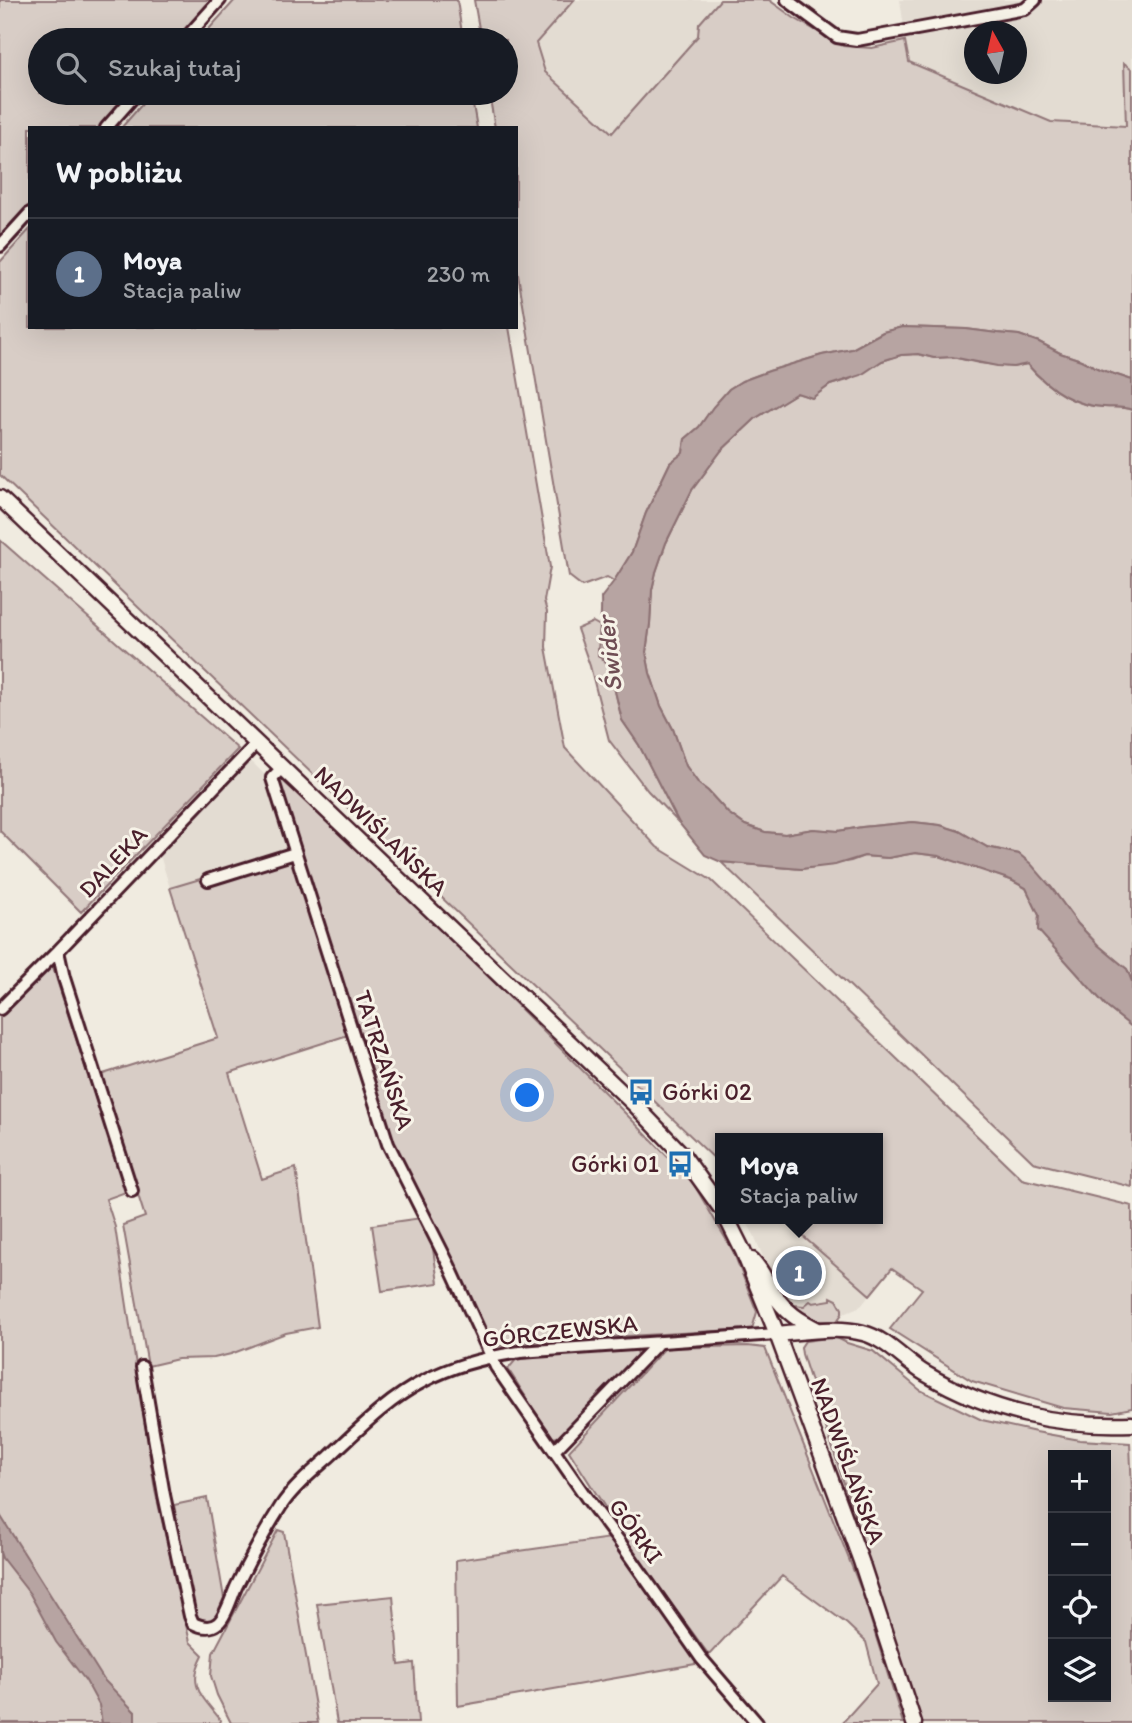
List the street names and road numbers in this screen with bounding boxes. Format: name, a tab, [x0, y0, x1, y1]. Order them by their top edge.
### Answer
street label: NADWIŚLAŃSKA	[308, 759, 454, 902]
street label: DALEKA	[72, 820, 153, 903]
street label: TATRZAŃSKA	[348, 986, 421, 1133]
street label: GÓRCZEWSKA	[481, 1308, 639, 1353]
street label: NADWIŚLAŃSKA	[805, 1374, 892, 1548]
street label: GÓRKI	[603, 1493, 670, 1569]

